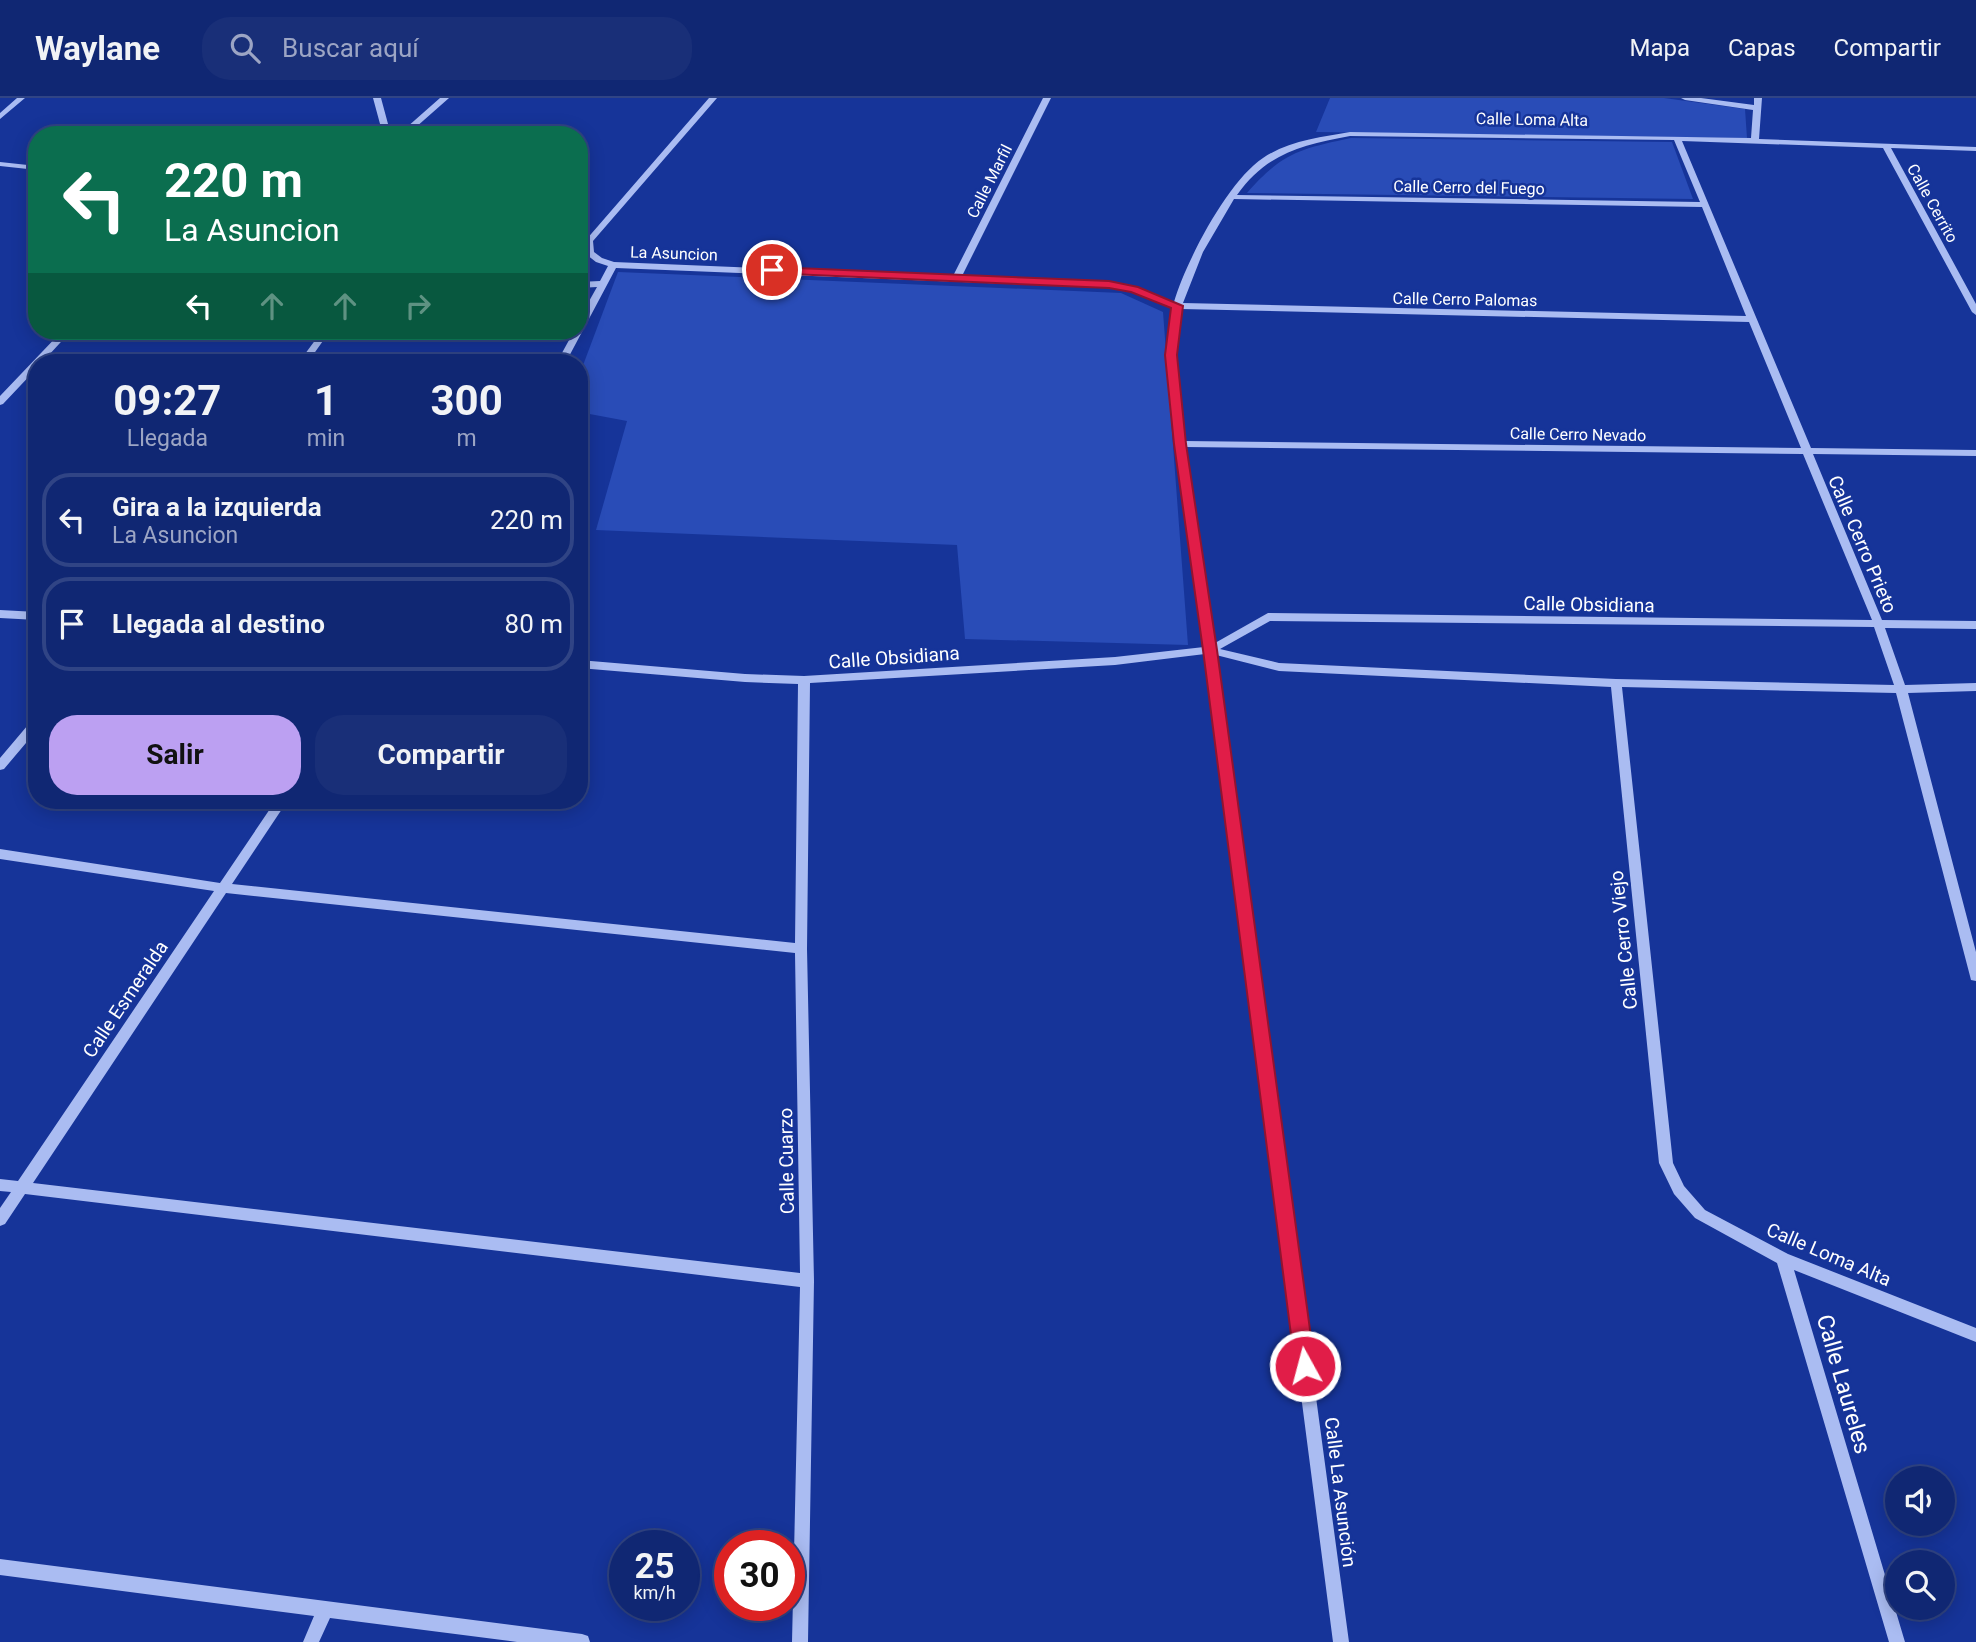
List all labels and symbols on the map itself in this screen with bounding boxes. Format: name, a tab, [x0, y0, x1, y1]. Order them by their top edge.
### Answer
street label: Calle Loma Alta	[1476, 109, 1588, 130]
street label: Calle Marfil	[963, 141, 1016, 221]
street label: Calle Cerrito	[1903, 161, 1962, 246]
street label: Calle Cerro del Fuego	[1393, 177, 1545, 198]
pin	[742, 240, 802, 300]
street label: La Asuncion	[630, 242, 718, 265]
street label: Calle Cerro Palomas	[1392, 289, 1538, 310]
street label: Calle Cerro Nevado	[1510, 424, 1646, 445]
street label: Calle Cerro Prieto	[1823, 472, 1902, 617]
street label: Calle Obsidiana	[1523, 592, 1655, 617]
street label: Calle Obsidiana	[828, 641, 960, 674]
street label: Calle Cerro Viejo	[1605, 869, 1642, 1011]
street label: Calle Esmeralda	[78, 936, 173, 1062]
street label: Calle Cuarzo	[774, 1108, 799, 1214]
street label: Calle Loma Alta	[1763, 1218, 1895, 1291]
street label: Calle Laureles	[1811, 1311, 1876, 1457]
position arrow	[1268, 1329, 1342, 1403]
street label: Calle La Asunción	[1320, 1416, 1361, 1568]
speed limit sign: 30	[714, 1530, 805, 1621]

